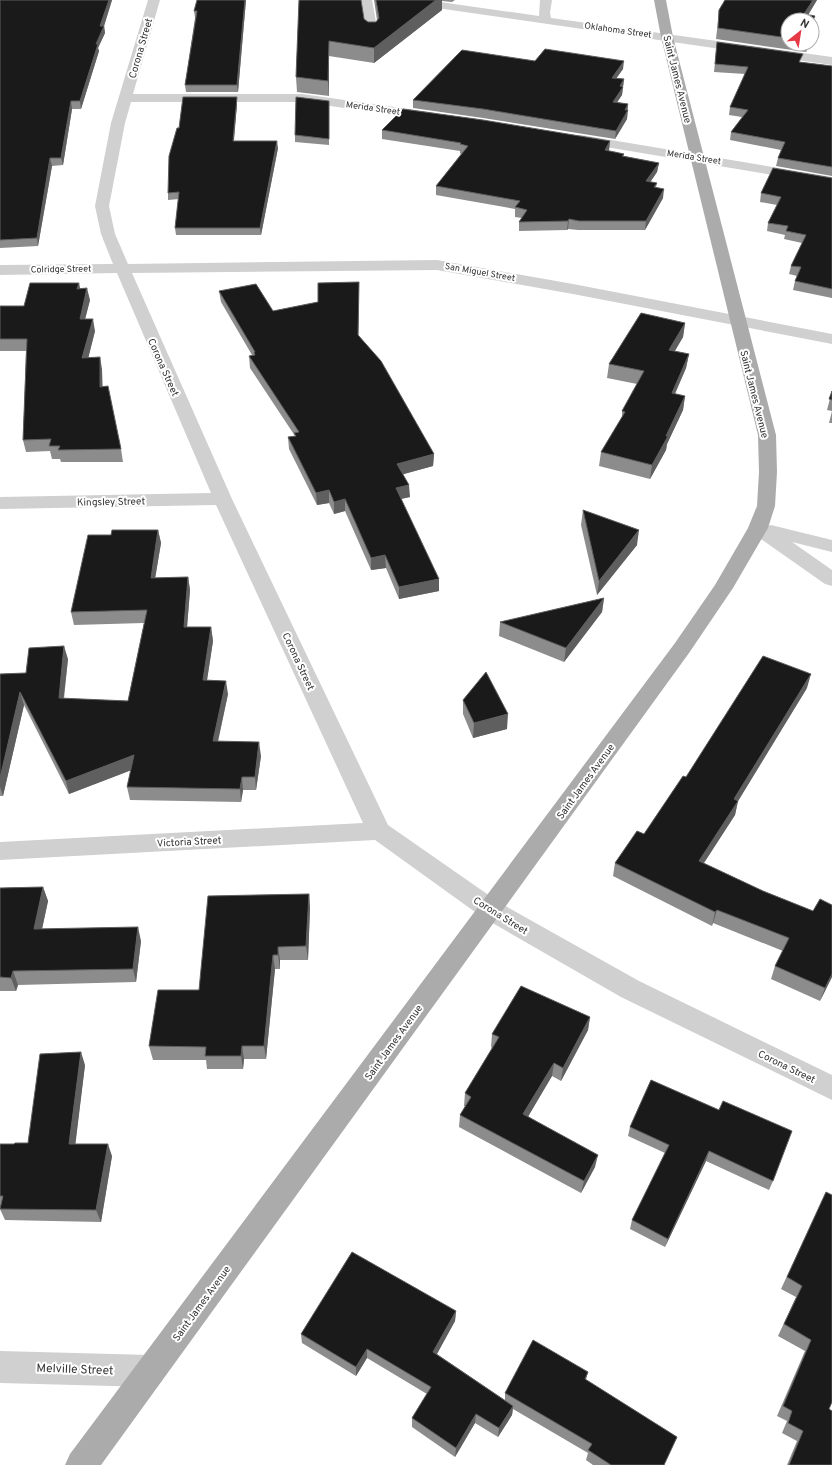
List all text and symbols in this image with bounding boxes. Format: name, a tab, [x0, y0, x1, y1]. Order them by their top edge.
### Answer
north arrow	[780, 12, 820, 52]
text: N	[798, 16, 811, 32]
street label: Corona Street	[127, 17, 156, 80]
street label: Oklahoma Street	[584, 20, 652, 41]
street label: Saint James Avenue	[659, 34, 694, 125]
street label: Merida Street	[345, 99, 401, 118]
street label: Merida Street	[666, 148, 722, 167]
street label: San Miguel Street	[444, 261, 516, 284]
street label: Colridge Street	[31, 263, 92, 276]
street label: Corona Street	[144, 337, 181, 399]
street label: Saint James Avenue	[736, 349, 771, 440]
street label: Kingsley Street	[77, 495, 145, 510]
street label: Corona Street	[279, 631, 317, 693]
street label: Saint James Avenue	[554, 742, 618, 822]
street label: Victoria Street	[156, 834, 222, 851]
street label: Corona Street	[470, 894, 530, 938]
street label: Saint James Avenue	[362, 1003, 426, 1083]
street label: Corona Street	[756, 1048, 817, 1087]
street label: Saint James Avenue	[170, 1264, 234, 1344]
street label: Melville Street	[36, 1361, 114, 1379]

